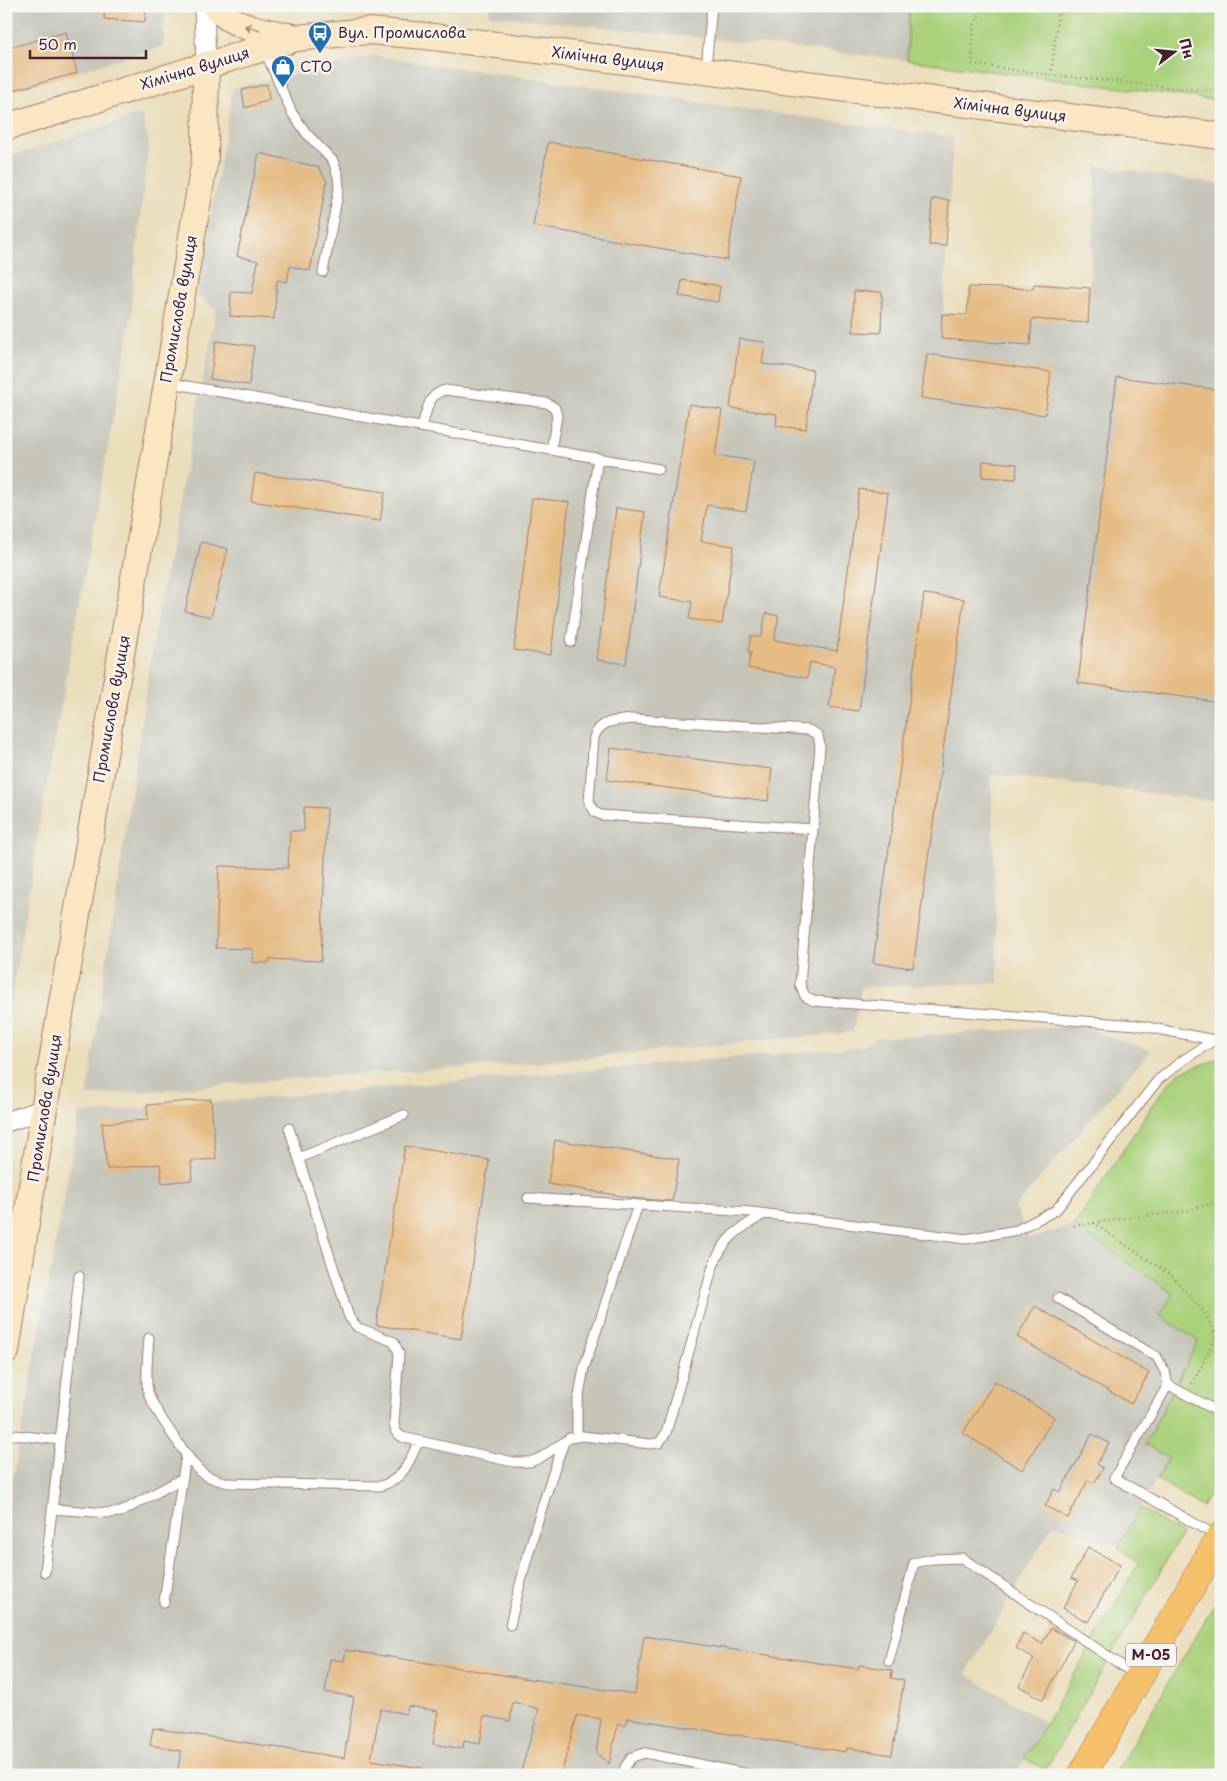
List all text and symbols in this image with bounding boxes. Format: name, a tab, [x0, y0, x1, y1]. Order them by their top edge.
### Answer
bus stop icon: Вул. Промислова	[307, 20, 333, 54]
place label: Вул. Промислова	[338, 20, 467, 43]
one-way arrow	[245, 23, 261, 32]
scale bar	[30, 28, 146, 60]
north arrow	[1150, 28, 1200, 78]
text: 50 m	[38, 32, 77, 55]
text: Пн	[1174, 36, 1200, 61]
street label: Хімічна вулиця	[551, 39, 666, 76]
street label: Хімічна вулиця	[137, 40, 252, 95]
shop icon: СТО	[270, 54, 296, 88]
place label: СТО	[300, 54, 332, 77]
street label: Хімічна вулиця	[953, 90, 1068, 127]
street label: Промислова вулиця	[153, 233, 202, 384]
street label: Промислова вулиця	[86, 633, 135, 784]
street label: Промислова вулиця	[20, 1032, 67, 1183]
road number: М-05	[1126, 1644, 1176, 1666]

